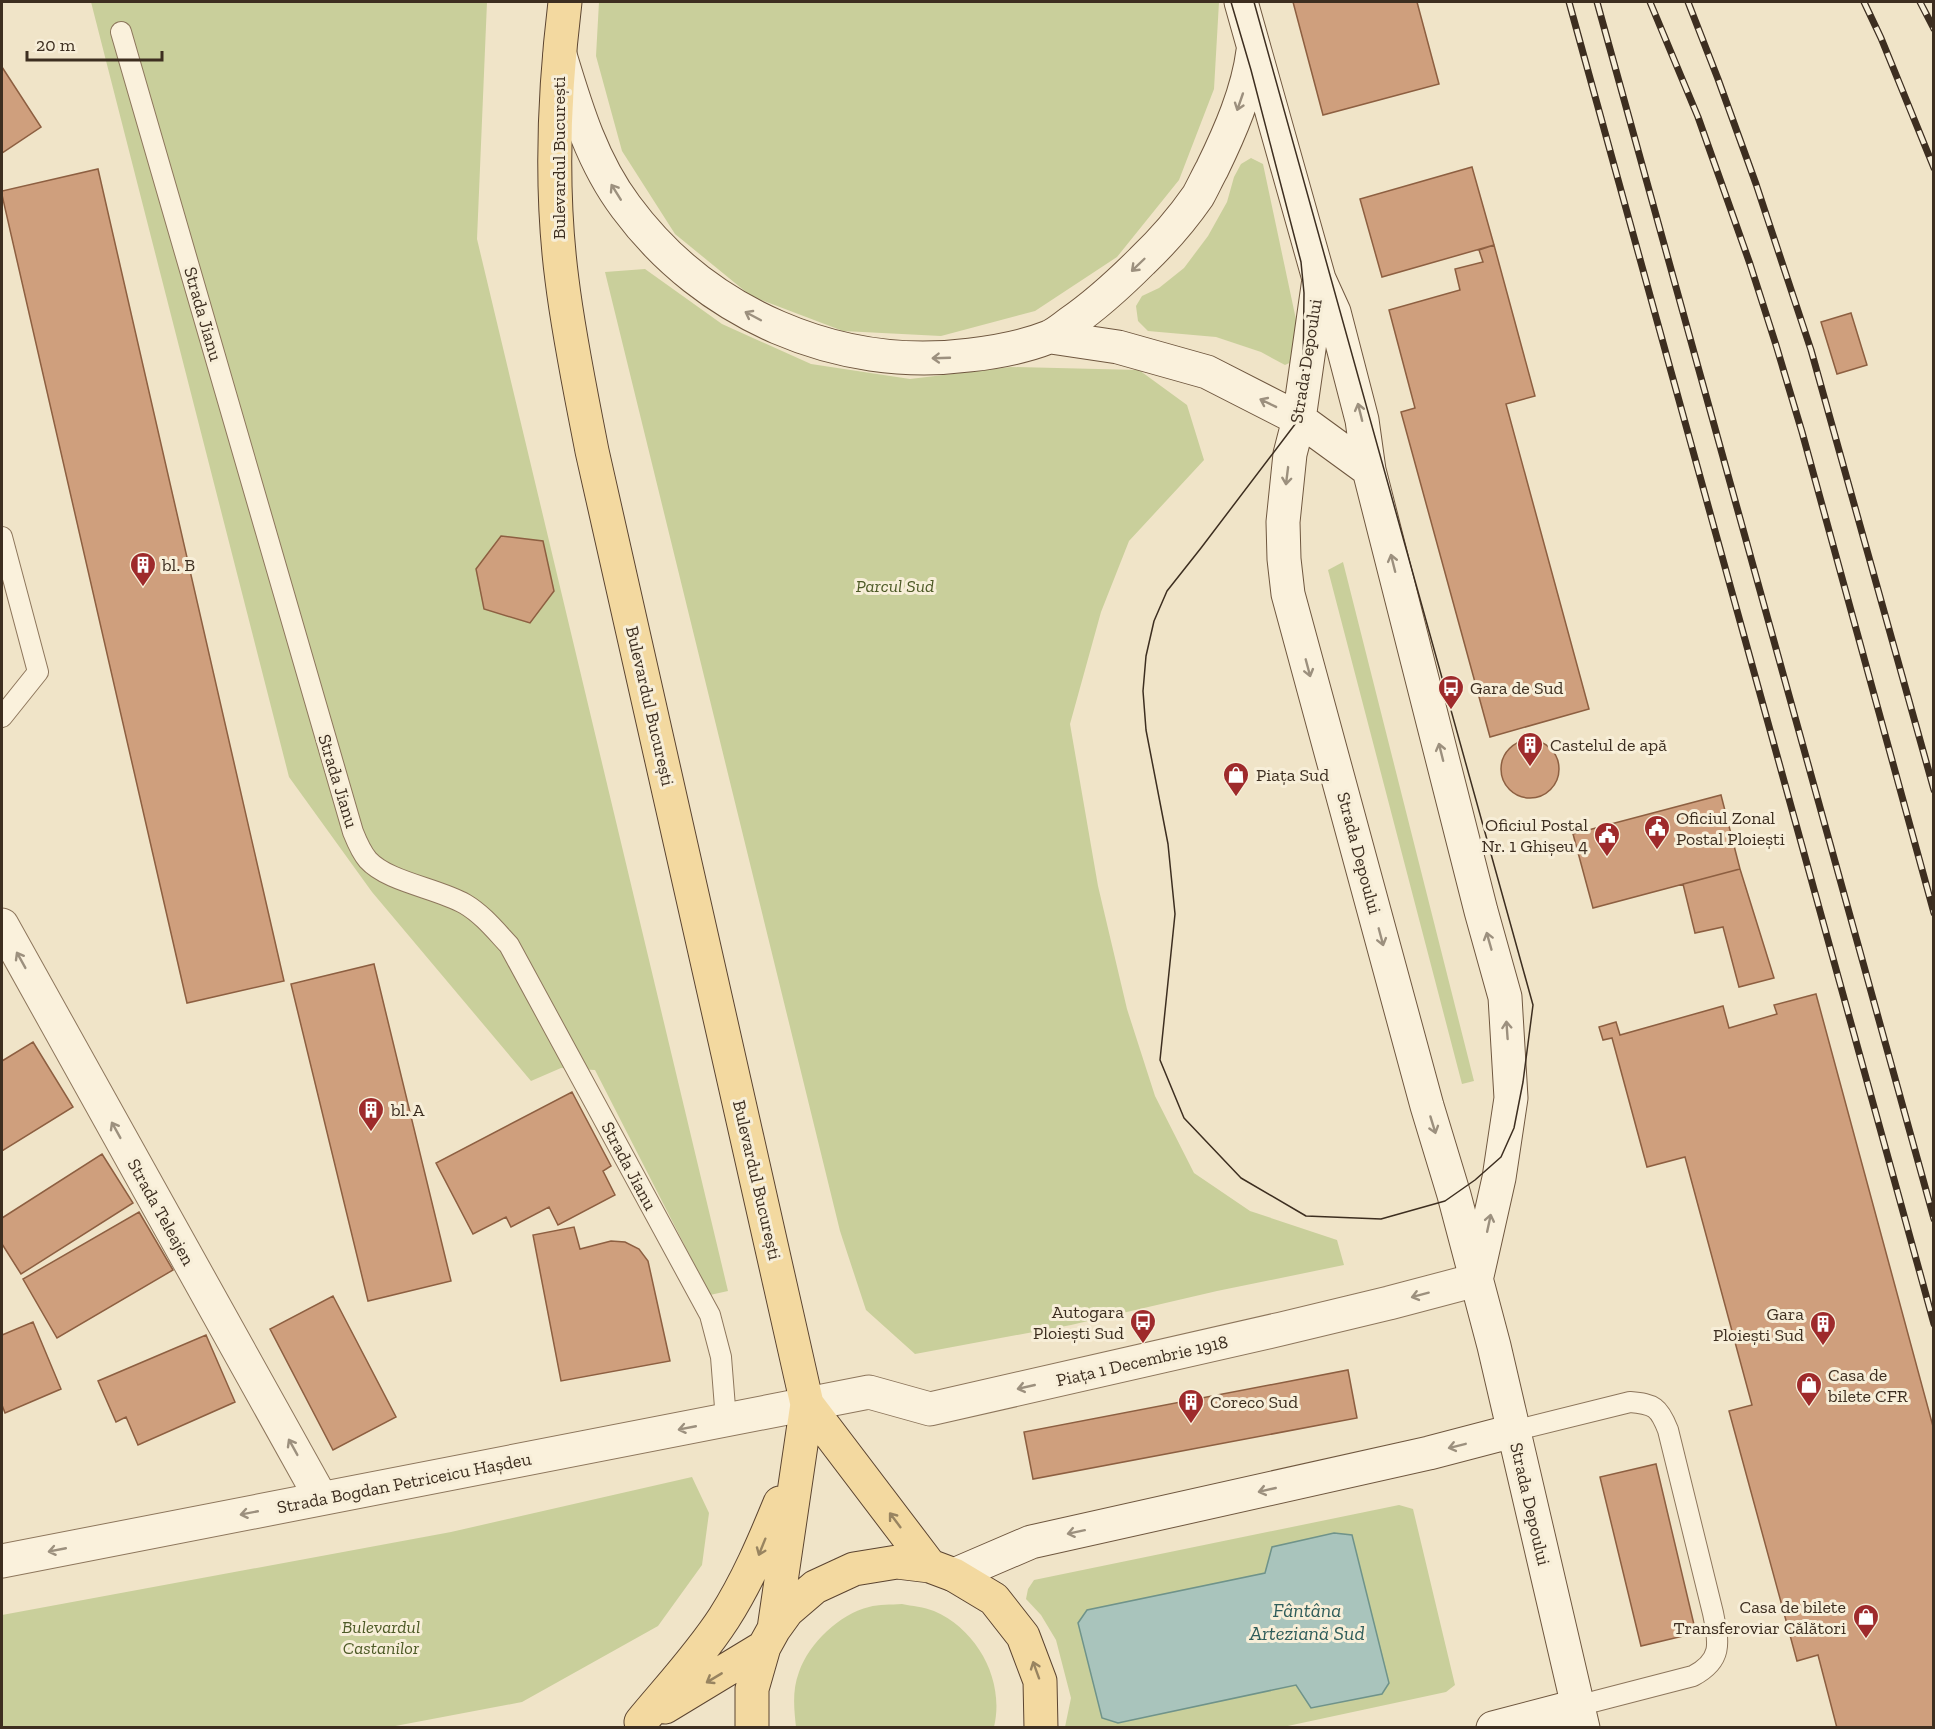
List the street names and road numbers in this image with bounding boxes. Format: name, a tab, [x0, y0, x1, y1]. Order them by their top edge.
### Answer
street label: Bulevardul București	[548, 76, 570, 240]
street label: Strada Jianu	[179, 264, 227, 364]
street label: Strada Depoului	[1285, 297, 1327, 425]
street label: Bulevardul București	[621, 624, 679, 788]
street label: Strada Jianu	[313, 731, 363, 831]
street label: Strada Depoului	[1332, 790, 1386, 916]
street label: Bulevardul București	[728, 1098, 786, 1262]
street label: Strada Jianu	[597, 1118, 661, 1214]
street label: Strada Teleajen	[123, 1155, 200, 1270]
street label: Piața 1 Decembrie 1918	[1054, 1331, 1230, 1391]
street label: Strada Depoului	[1505, 1440, 1555, 1568]
street label: Strada Bogdan Petriceicu Hașdeu	[275, 1448, 533, 1518]

